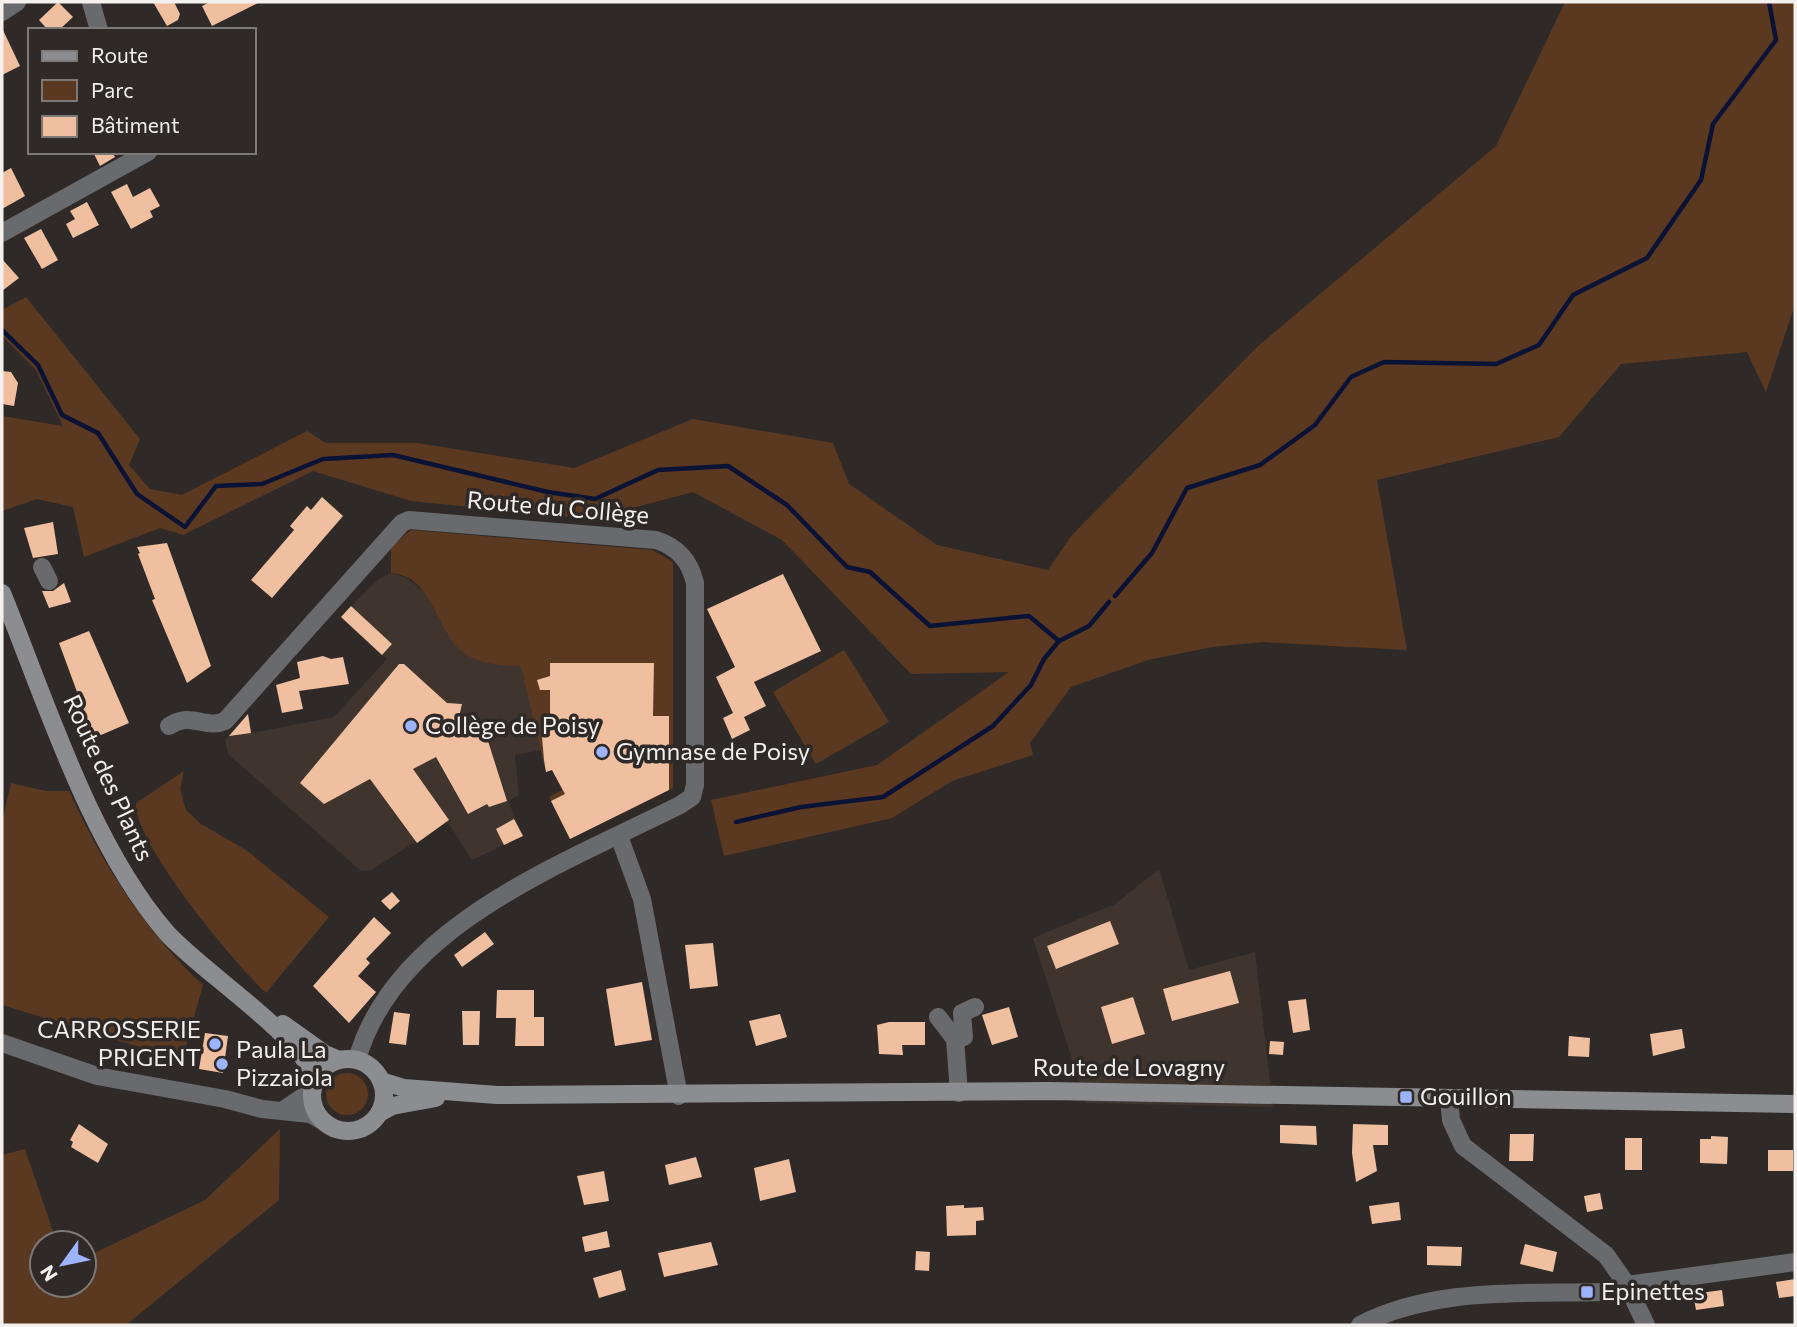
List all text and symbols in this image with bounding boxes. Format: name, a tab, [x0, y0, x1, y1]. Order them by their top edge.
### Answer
legend	[28, 28, 256, 154]
text: Route	[91, 42, 148, 67]
text: Parc	[91, 77, 134, 102]
text: Bâtiment	[91, 112, 180, 137]
street label: Route du Collège	[466, 484, 650, 529]
street label: Route des Plants	[58, 690, 161, 865]
place label: Collège de Poisy	[425, 710, 600, 739]
marker: Collège de Poisy	[403, 718, 419, 734]
place label: Gymnase de Poisy	[616, 736, 810, 765]
marker: Gymnase de Poisy	[594, 744, 610, 760]
place label: CARROSSERIE PRIGENT	[37, 1014, 201, 1071]
place label: Paula La Pizzaiola	[236, 1034, 333, 1091]
marker: CARROSSERIE PRIGENT	[207, 1036, 223, 1052]
street label: Route de Lovagny	[1033, 1052, 1225, 1081]
marker: Paula La Pizzaiola	[214, 1056, 230, 1072]
place label: Gouillon	[1420, 1081, 1512, 1110]
marker: Gouillon	[1398, 1089, 1414, 1105]
north arrow	[28, 1229, 98, 1299]
text: N	[35, 1261, 62, 1286]
place label: Epinettes	[1601, 1276, 1705, 1305]
marker: Epinettes	[1579, 1284, 1595, 1300]

